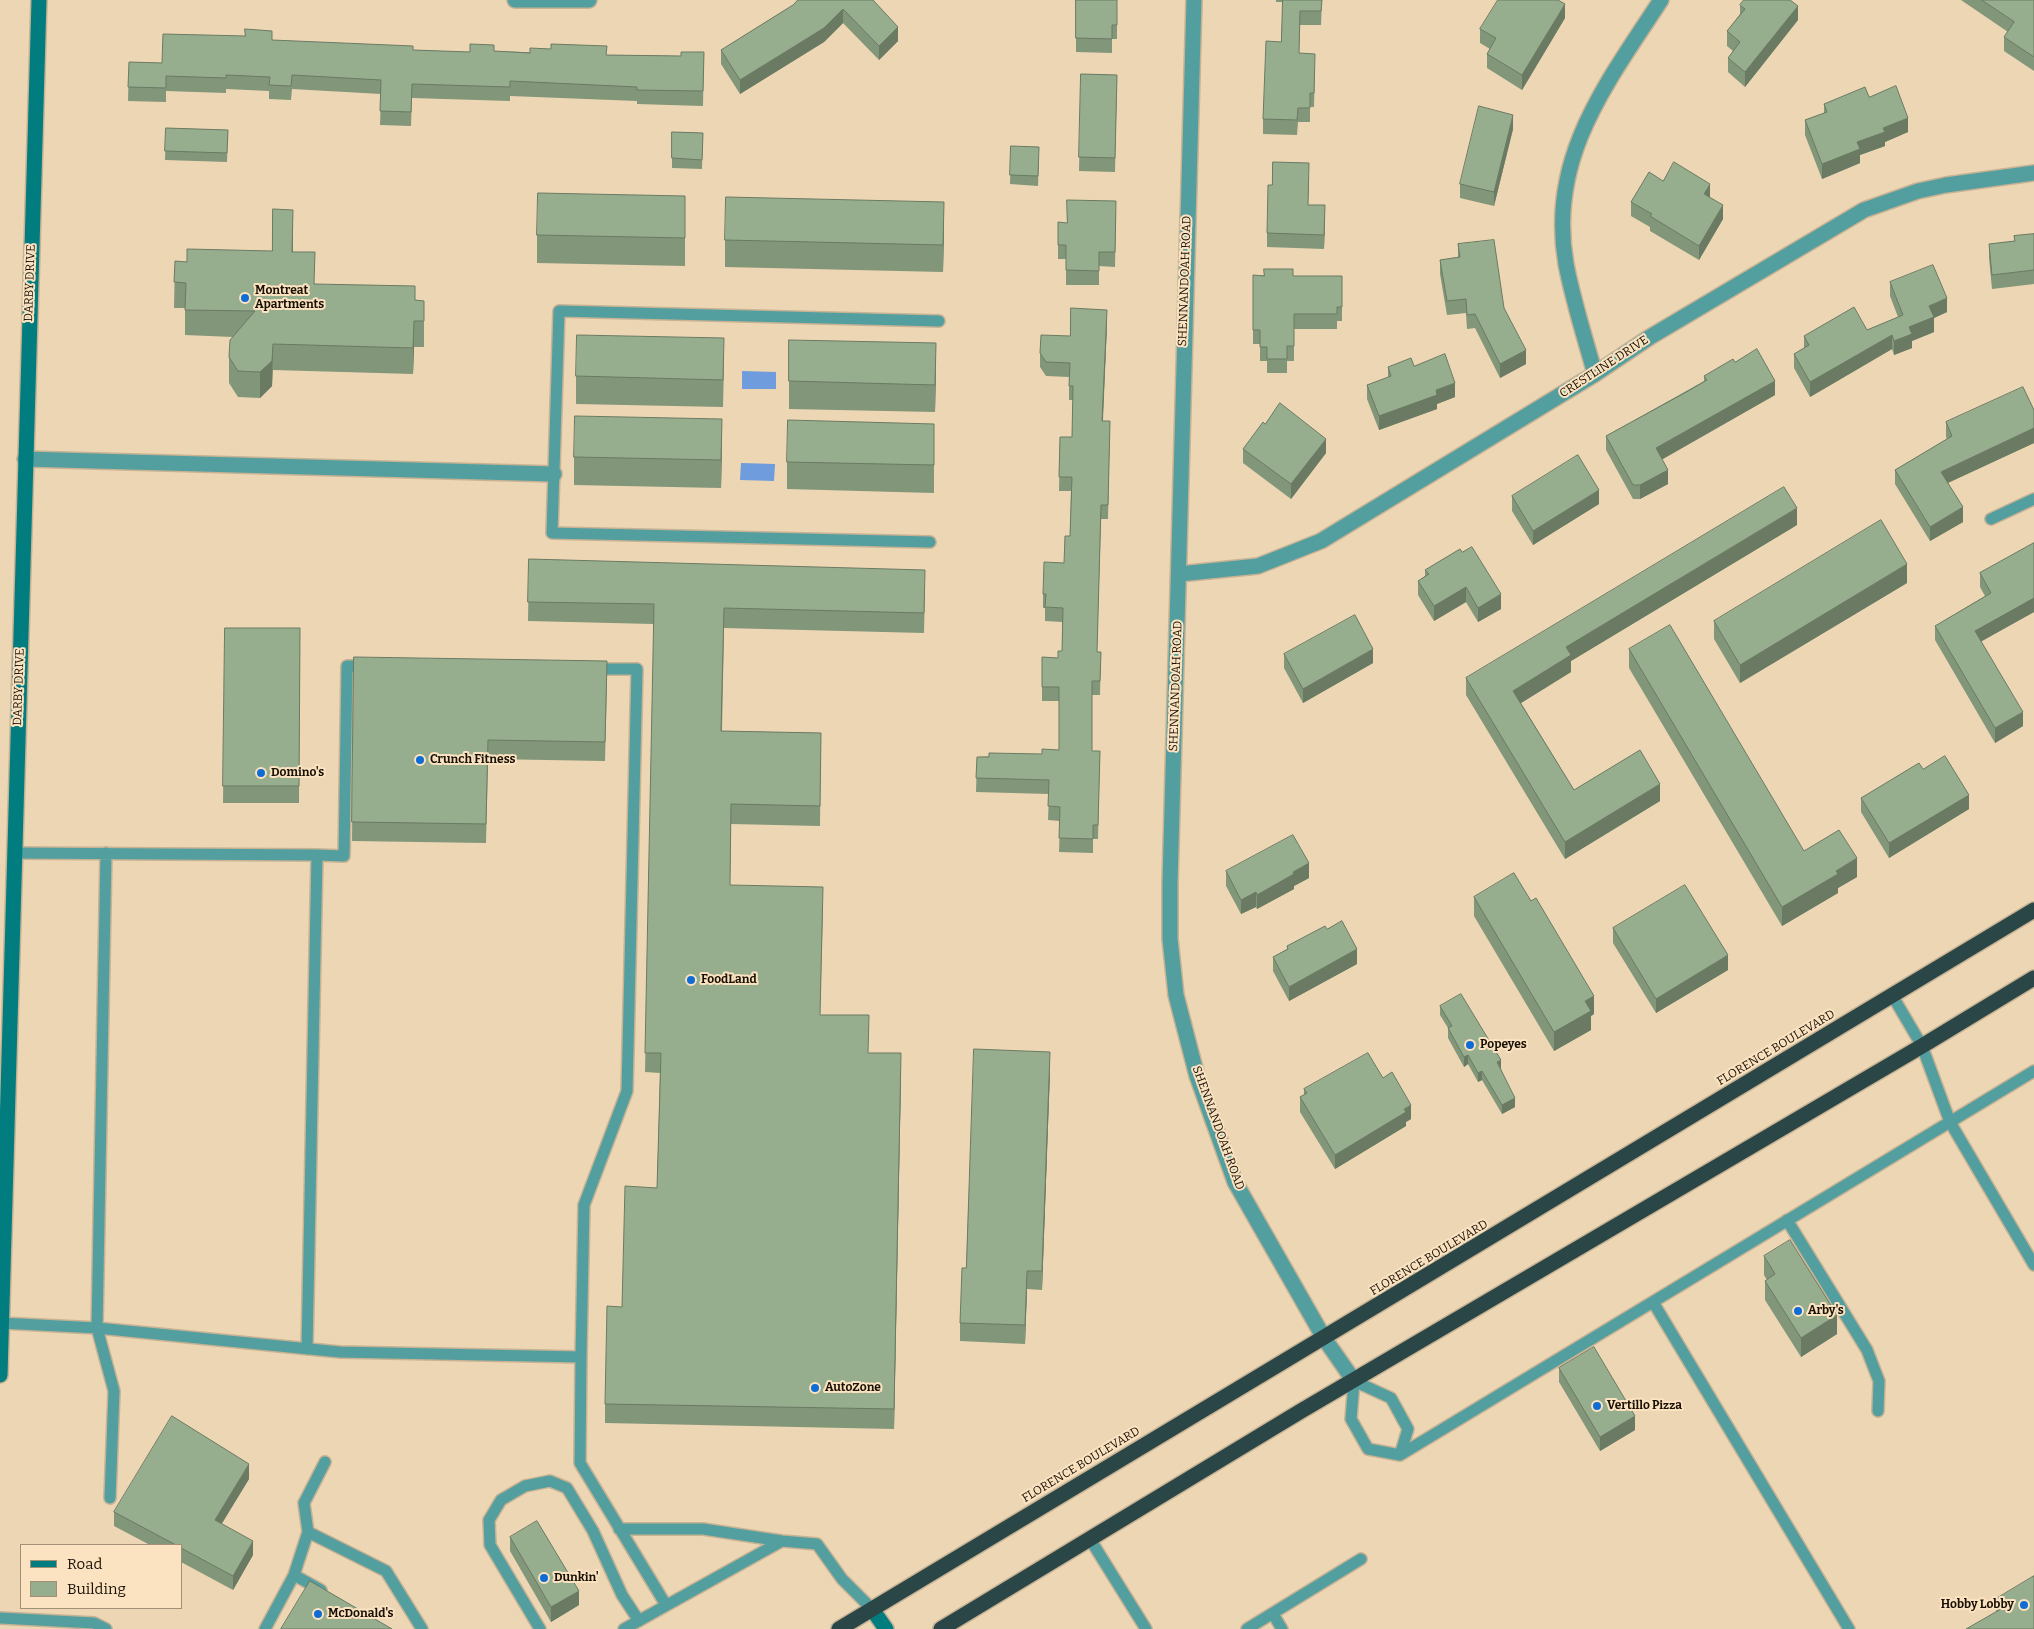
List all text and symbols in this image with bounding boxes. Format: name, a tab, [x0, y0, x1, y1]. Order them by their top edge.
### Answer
street label: SHENNANDOAH ROAD	[1176, 215, 1194, 347]
street label: DARBY DRIVE	[21, 244, 39, 322]
place label: Montreat Apartments	[255, 284, 324, 312]
marker: Montreat Apartments	[239, 292, 251, 304]
street label: CRESTLINE DRIVE	[1557, 333, 1651, 401]
street label: SHENNANDOAH ROAD	[1167, 620, 1185, 752]
street label: DARBY DRIVE	[10, 648, 28, 726]
place label: Crunch Fitness	[430, 753, 515, 767]
marker: Crunch Fitness	[414, 754, 426, 766]
place label: Domino's	[271, 766, 324, 780]
marker: Domino's	[255, 767, 267, 779]
place label: FoodLand	[701, 973, 757, 987]
marker: FoodLand	[685, 974, 697, 986]
street label: FLORENCE BOULEVARD	[1714, 1007, 1838, 1089]
place label: Popeyes	[1480, 1038, 1527, 1052]
marker: Popeyes	[1464, 1039, 1476, 1051]
street label: SHENNANDOAH ROAD	[1189, 1064, 1247, 1192]
street label: FLORENCE BOULEVARD	[1367, 1217, 1491, 1299]
place label: Arby's	[1808, 1304, 1844, 1318]
marker: Arby's	[1792, 1305, 1804, 1317]
place label: AutoZone	[825, 1381, 881, 1395]
marker: AutoZone	[809, 1382, 821, 1394]
place label: Vertillo Pizza	[1607, 1399, 1682, 1413]
marker: Vertillo Pizza	[1591, 1400, 1603, 1412]
street label: FLORENCE BOULEVARD	[1019, 1424, 1143, 1506]
legend	[20, 1544, 182, 1609]
text: Road	[67, 1555, 102, 1573]
place label: Dunkin'	[554, 1571, 599, 1585]
marker: Dunkin'	[538, 1572, 550, 1584]
text: Building	[67, 1580, 126, 1598]
place label: Hobby Lobby	[1941, 1598, 2014, 1612]
marker: Hobby Lobby	[2018, 1599, 2030, 1611]
place label: McDonald's	[328, 1607, 393, 1621]
marker: McDonald's	[312, 1608, 324, 1620]

